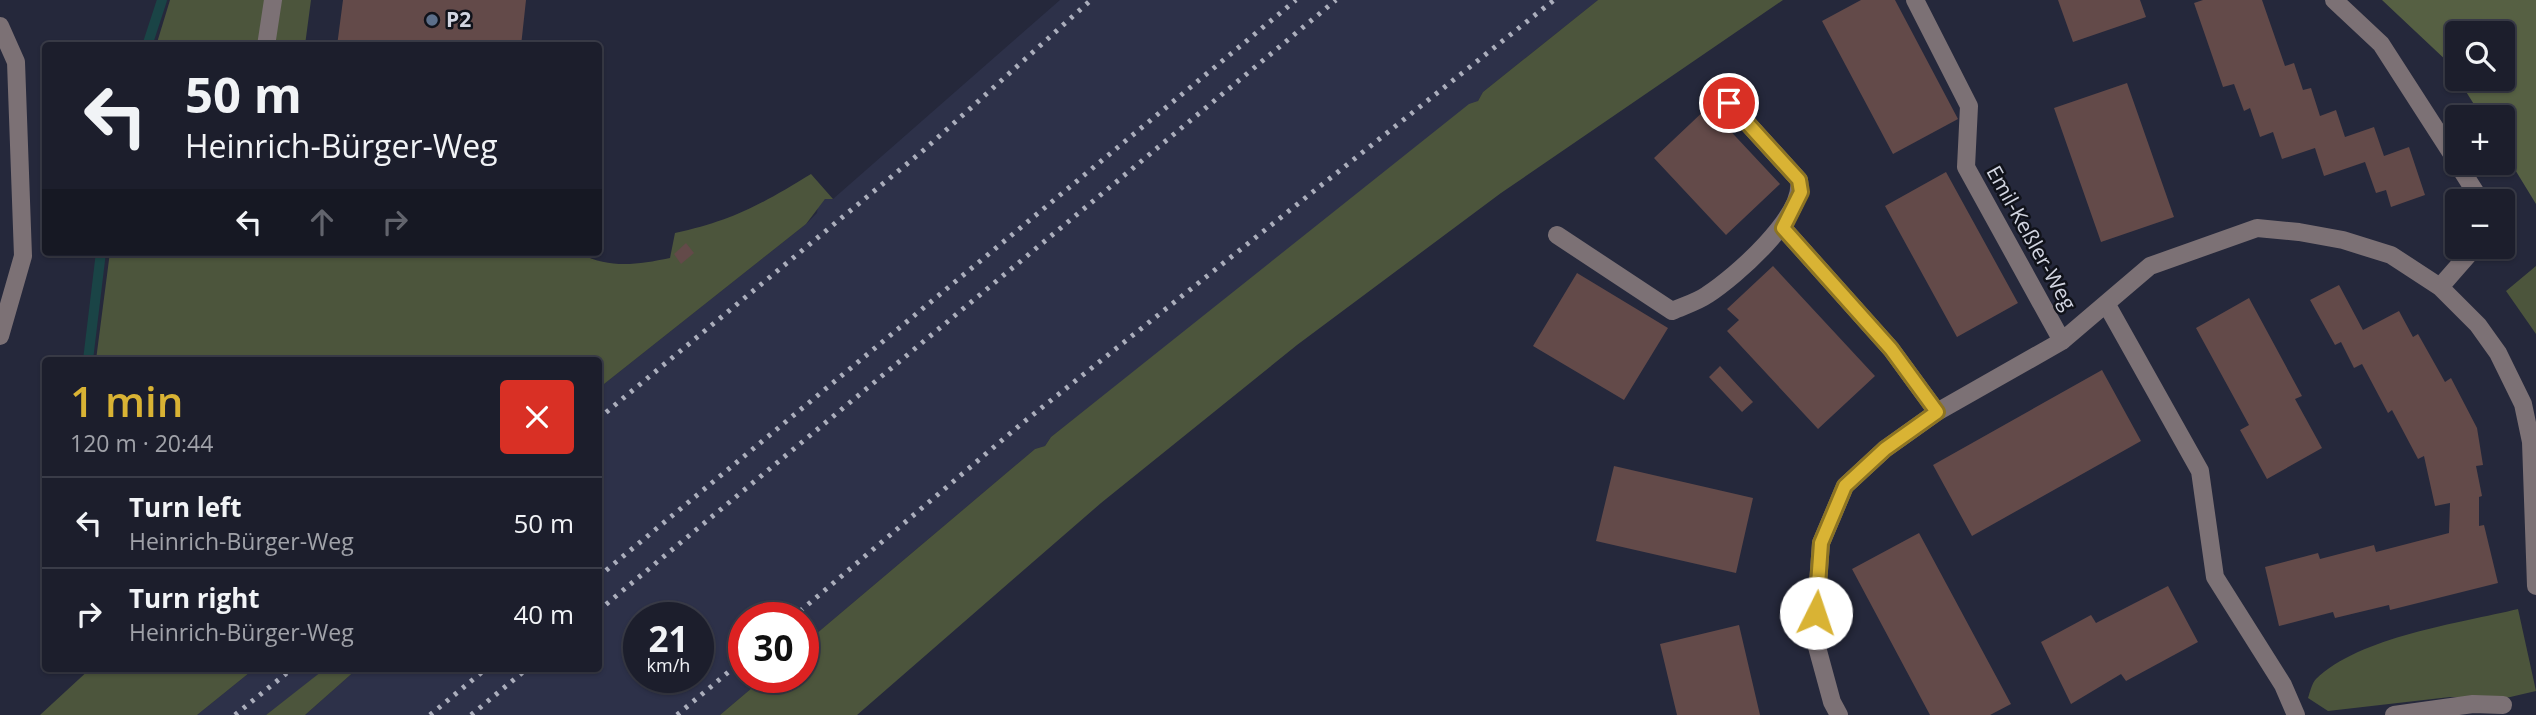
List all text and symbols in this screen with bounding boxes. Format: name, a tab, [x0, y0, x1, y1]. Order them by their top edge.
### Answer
place label: P2	[446, 5, 471, 33]
marker: P2	[424, 12, 440, 28]
map controls	[2445, 21, 2515, 259]
button: search	[2445, 21, 2515, 91]
text: 50 m	[185, 61, 302, 127]
icon: left	[70, 70, 161, 161]
pin	[1699, 73, 1759, 133]
icon: arrive	[1710, 84, 1748, 122]
button: +	[2445, 105, 2515, 175]
text: Heinrich-Bürger-Weg	[185, 124, 498, 167]
street label: Emil-Keßler-Weg	[1981, 160, 2083, 315]
button: −	[2445, 189, 2515, 259]
icon: left	[230, 203, 268, 241]
icon: ahead	[303, 203, 341, 241]
icon: right	[376, 203, 414, 241]
text: 1 min	[70, 372, 183, 429]
button: close	[500, 380, 574, 454]
text: 120 m · 20:44	[70, 427, 213, 459]
text: Turn left	[129, 489, 241, 525]
icon: left	[70, 504, 108, 542]
text: 50 m	[513, 505, 574, 541]
text: Heinrich-Bürger-Weg	[129, 525, 354, 557]
position arrow	[1779, 576, 1853, 650]
text: Turn right	[129, 580, 260, 616]
icon: right	[70, 595, 108, 633]
text: 40 m	[513, 596, 574, 632]
speed limit sign: 30	[728, 602, 819, 693]
text: 21	[648, 615, 689, 662]
text: Heinrich-Bürger-Weg	[129, 616, 354, 648]
text: km/h	[647, 653, 690, 677]

